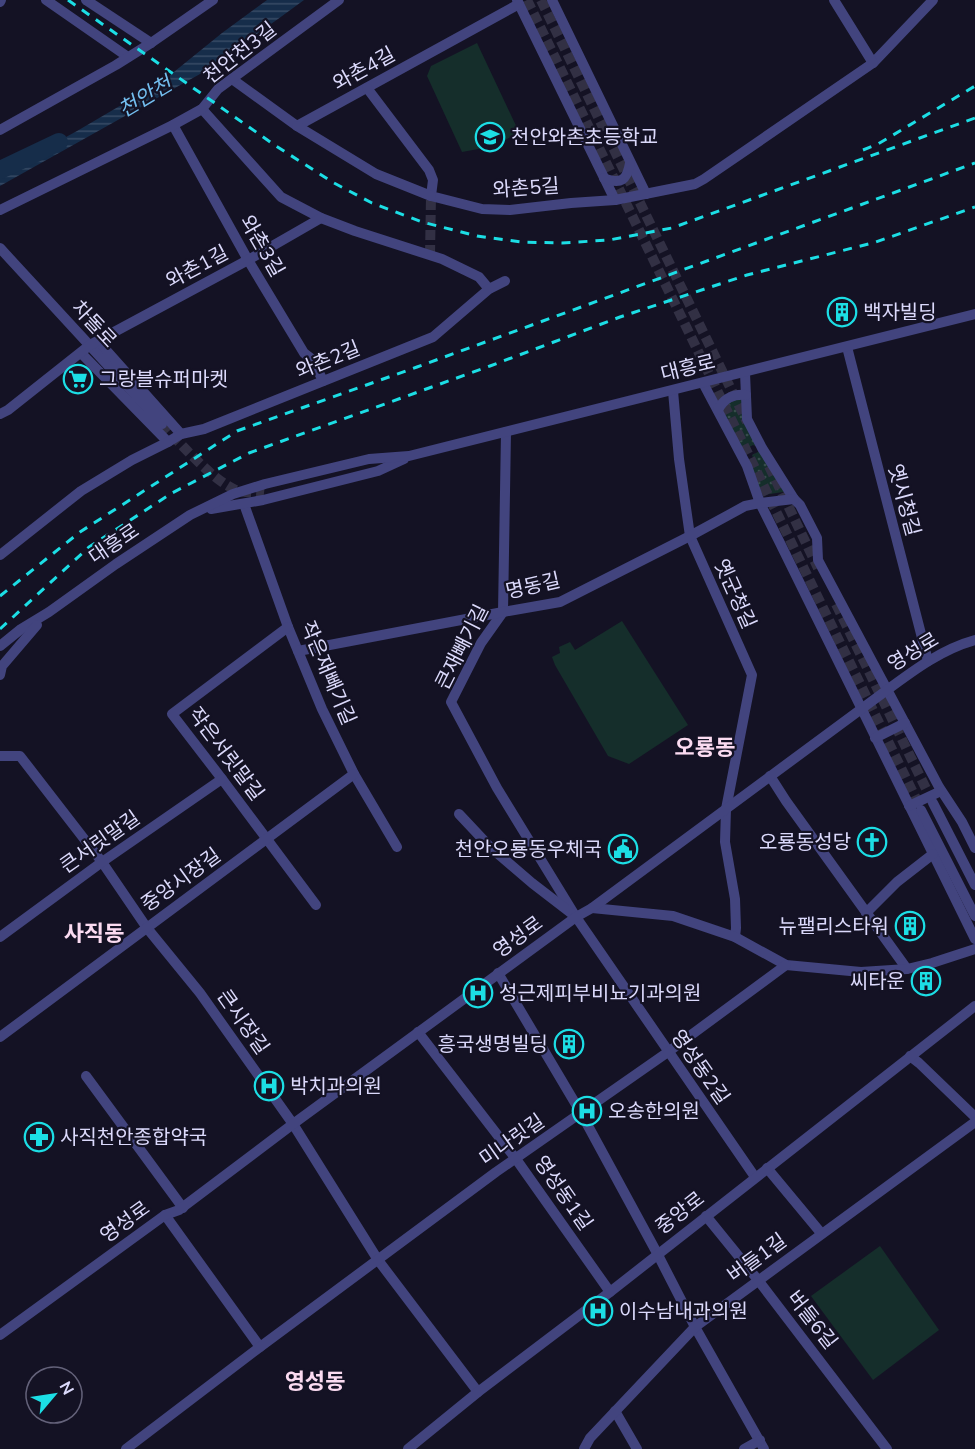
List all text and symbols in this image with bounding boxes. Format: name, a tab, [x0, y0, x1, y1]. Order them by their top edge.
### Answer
street label: 천안천3길	[198, 16, 282, 90]
street label: 와촌4길	[328, 41, 400, 97]
water label: 천안천	[113, 69, 179, 124]
school or university icon: 천안와촌초등학교	[474, 121, 506, 153]
place label: 천안와촌초등학교	[511, 124, 658, 151]
street label: 와촌5길	[492, 172, 560, 204]
street label: 와촌3길	[234, 210, 290, 282]
street label: 와촌1길	[161, 239, 233, 295]
street label: 차돌로	[65, 295, 123, 353]
building icon: 백자빌딩	[826, 296, 858, 328]
place label: 백자빌딩	[863, 299, 937, 326]
street label: 와촌2길	[292, 335, 364, 385]
street label: 대흥로	[658, 348, 718, 388]
supermarket icon: 그랑블슈퍼마켓	[62, 363, 94, 395]
place label: 그랑블슈퍼마켓	[99, 366, 228, 393]
street label: 옛시청길	[881, 461, 927, 539]
street label: 대흥로	[84, 517, 144, 571]
street label: 옛군청길	[708, 555, 762, 633]
street label: 명동길	[503, 567, 563, 605]
street label: 큰재빼기길	[429, 600, 495, 694]
street label: 작은재빼기길	[294, 617, 362, 729]
street label: 영성로	[882, 626, 944, 678]
street label: 작은서릿말길	[182, 702, 270, 806]
district label: 오룡동	[675, 733, 735, 763]
street label: 큰서릿말길	[55, 805, 145, 879]
church icon: 오룡동성당	[856, 826, 888, 858]
place label: 오룡동성당	[759, 829, 851, 856]
public building icon: 천안오룡동우체국	[607, 833, 639, 865]
place label: 천안오룡동우체국	[455, 836, 602, 863]
street label: 중앙시장길	[136, 842, 226, 918]
street label: 영성로	[488, 910, 548, 964]
building icon: 뉴팰리스타워	[894, 910, 926, 942]
place label: 뉴팰리스타워	[779, 913, 889, 940]
district label: 사직동	[64, 919, 124, 949]
building icon: 씨타운	[910, 965, 942, 997]
place label: 씨타운	[850, 968, 905, 995]
hospital icon: 성근제피부비뇨기과의원	[462, 977, 494, 1009]
place label: 성근제피부비뇨기과의원	[499, 980, 701, 1007]
street label: 큰시장길	[211, 984, 275, 1060]
street label: 영성동2길	[664, 1024, 736, 1110]
building icon: 흥국생명빌딩	[553, 1028, 585, 1060]
place label: 흥국생명빌딩	[438, 1031, 548, 1058]
hospital icon: 박치과의원	[253, 1070, 285, 1102]
place label: 박치과의원	[290, 1073, 382, 1100]
hospital icon: 오송한의원	[571, 1095, 603, 1127]
place label: 오송한의원	[608, 1098, 700, 1125]
street label: 미나릿길	[474, 1108, 550, 1172]
pharmacy icon: 사직천안종합약국	[23, 1121, 55, 1153]
place label: 사직천안종합약국	[60, 1124, 207, 1151]
street label: 영성동1길	[527, 1150, 599, 1236]
street label: 중앙로	[650, 1185, 710, 1241]
street label: 영성로	[95, 1195, 155, 1249]
street label: 버들1길	[722, 1227, 792, 1289]
street label: 버들6길	[781, 1285, 843, 1355]
hospital icon: 이수남내과의원	[582, 1295, 614, 1327]
place label: 이수남내과의원	[619, 1298, 748, 1325]
north arrow	[24, 1365, 84, 1425]
district label: 영성동	[285, 1367, 345, 1397]
text: N	[54, 1378, 79, 1399]

